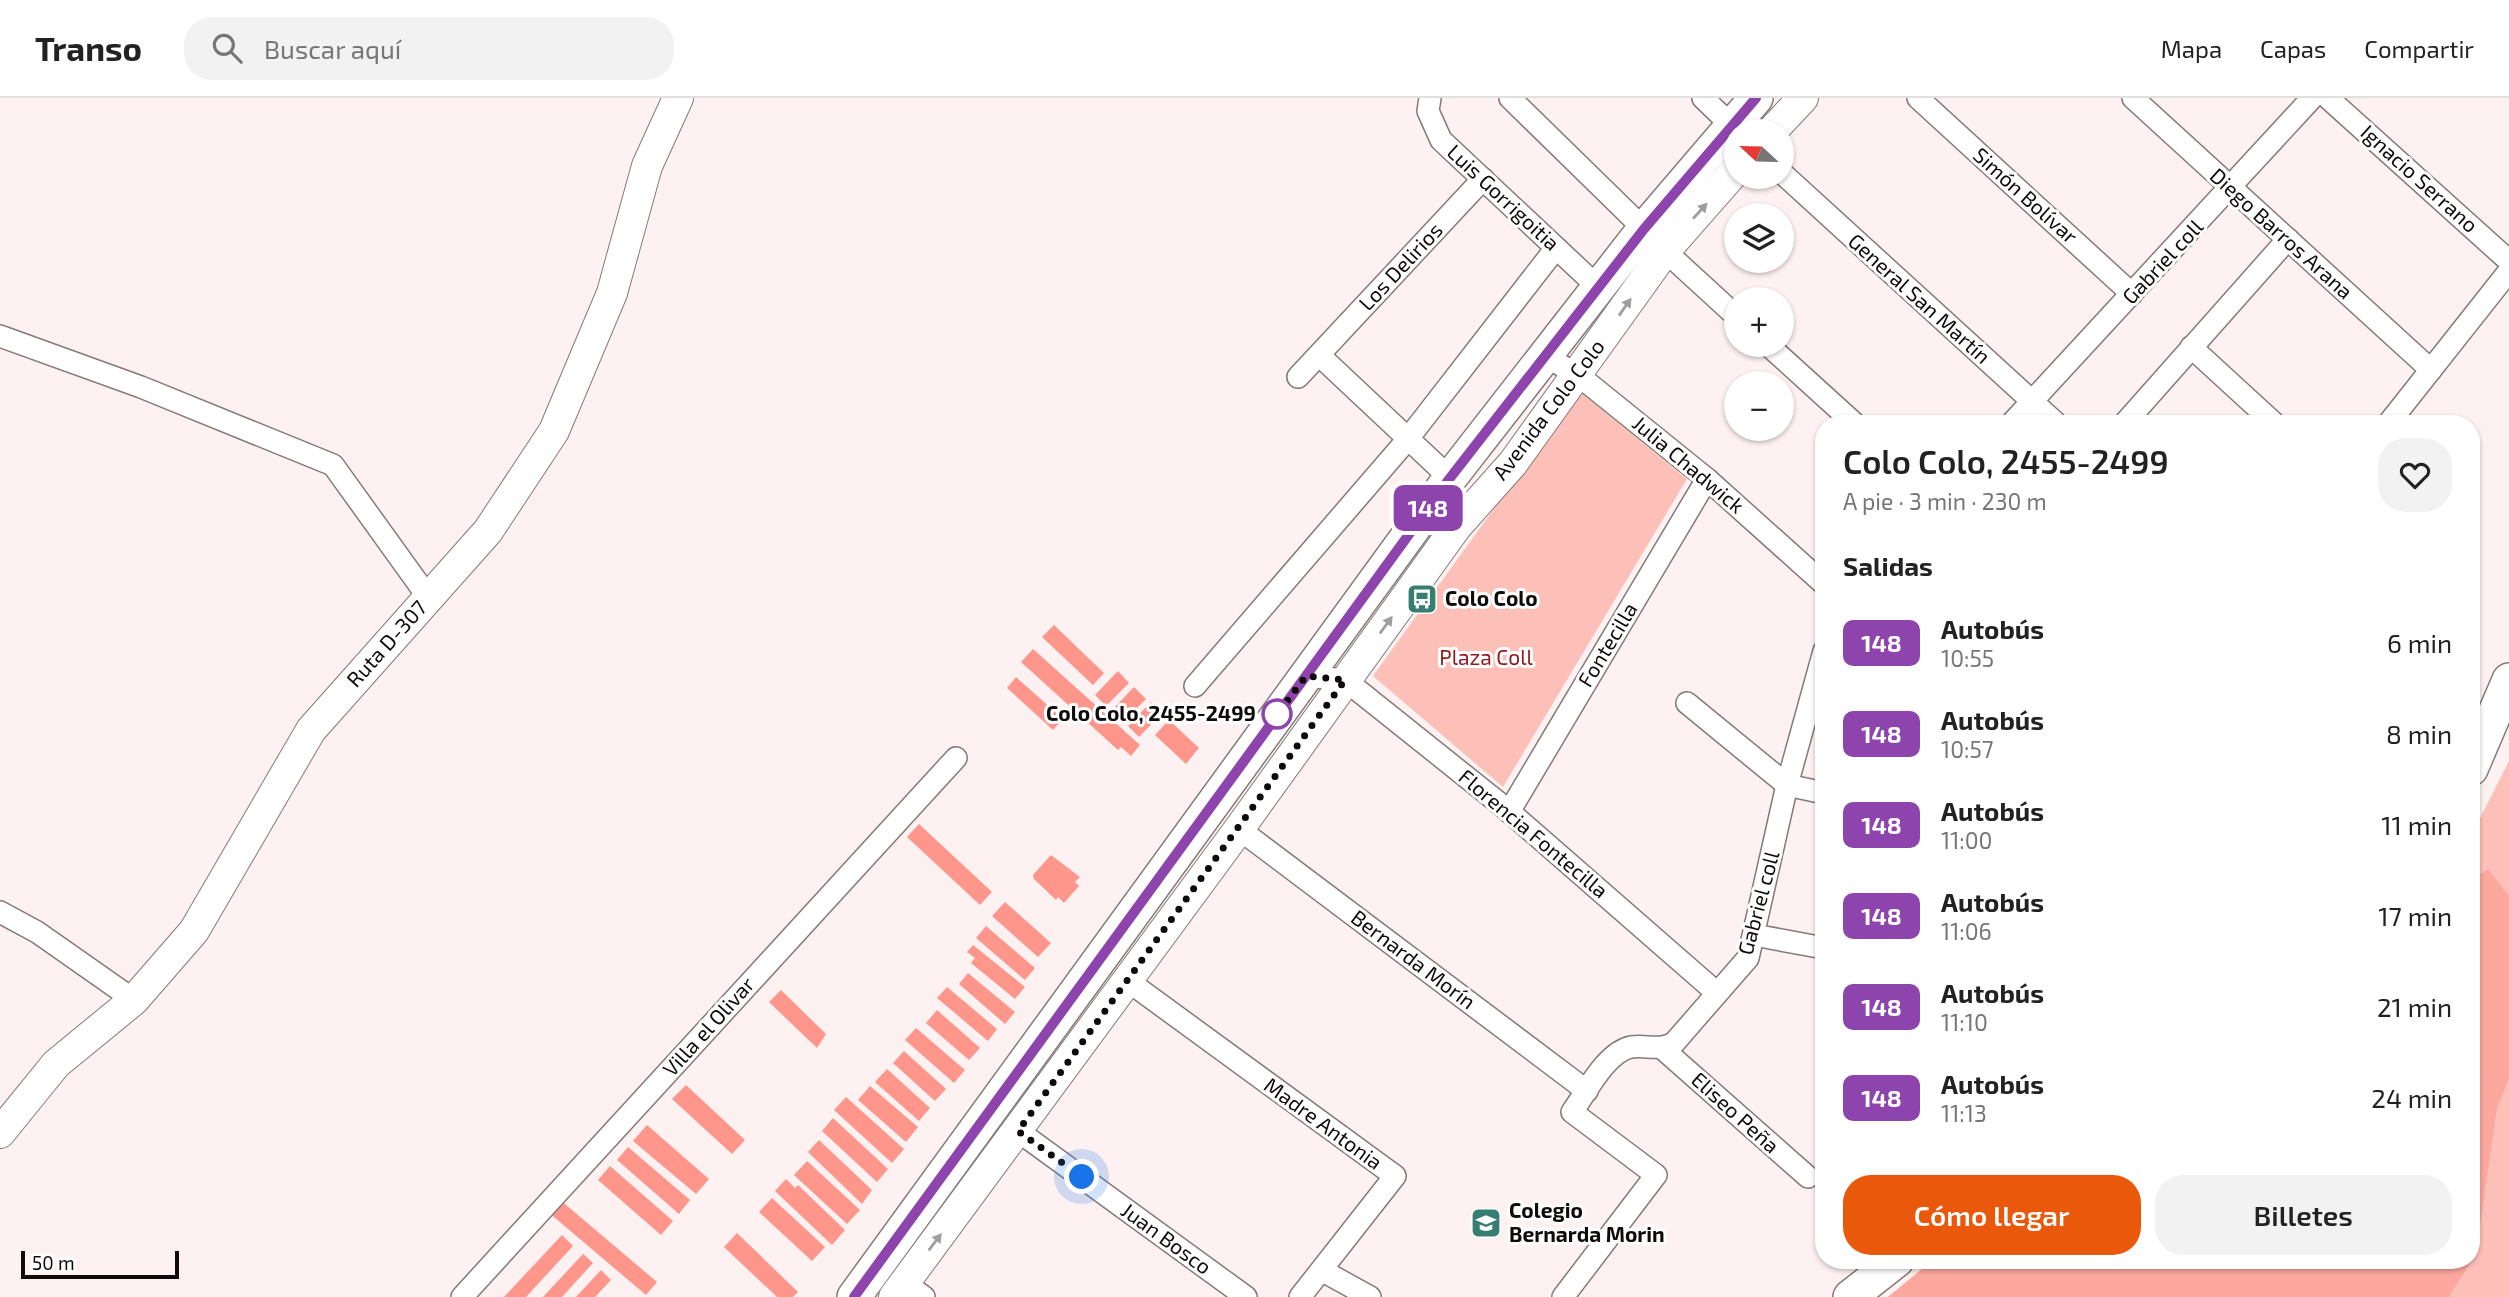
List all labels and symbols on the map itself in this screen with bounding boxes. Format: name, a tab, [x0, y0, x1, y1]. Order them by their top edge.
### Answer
north arrow	[1724, 119, 1794, 189]
street label: Ignacio Serrano	[2356, 119, 2484, 237]
street label: Luis Gorrigoitia	[1443, 139, 1565, 255]
street label: Simón Bolívar	[1969, 142, 2084, 249]
street label: Diego Barros Arana	[2206, 162, 2358, 304]
one-way arrow	[1692, 202, 1707, 219]
street label: Gabriel coll	[2116, 213, 2208, 308]
street label: Los Delirios	[1353, 217, 1447, 315]
street label: General San Martín	[1844, 228, 1996, 368]
one-way arrow	[1618, 298, 1632, 316]
street label: Avenida Colo Colo	[1487, 334, 1609, 484]
street label: Julia Chadwick	[1628, 410, 1750, 518]
line badge: 148	[1388, 485, 1468, 531]
bus stop icon: Colo Colo	[1405, 582, 1439, 616]
place label: Colo Colo	[1445, 585, 1538, 610]
street label: Ruta D-307	[341, 594, 431, 691]
street label: Fontecilla	[1572, 598, 1642, 691]
one-way arrow	[1379, 616, 1393, 634]
park label: Plaza Coll	[1439, 644, 1533, 669]
marker: Colo Colo, 2455-2499	[1262, 699, 1292, 729]
place label: Colo Colo, 2455-2499	[1046, 700, 1256, 725]
street label: Florencia Fontecilla	[1454, 763, 1613, 902]
street label: Gabriel coll	[1732, 847, 1784, 957]
street label: Bernarda Morín	[1347, 904, 1481, 1014]
street label: Villa el Olivar	[657, 971, 759, 1081]
street label: Eliseo Peña	[1687, 1066, 1785, 1158]
street label: Madre Antonia	[1260, 1072, 1388, 1174]
your location	[1064, 1159, 1099, 1194]
street label: Juan Bosco	[1117, 1197, 1217, 1279]
place label: Colegio Bernarda Morin	[1509, 1197, 1665, 1246]
school or university icon: Colegio Bernarda Morin	[1469, 1206, 1503, 1240]
one-way arrow	[927, 1233, 941, 1251]
scale bar	[21, 1248, 178, 1280]

